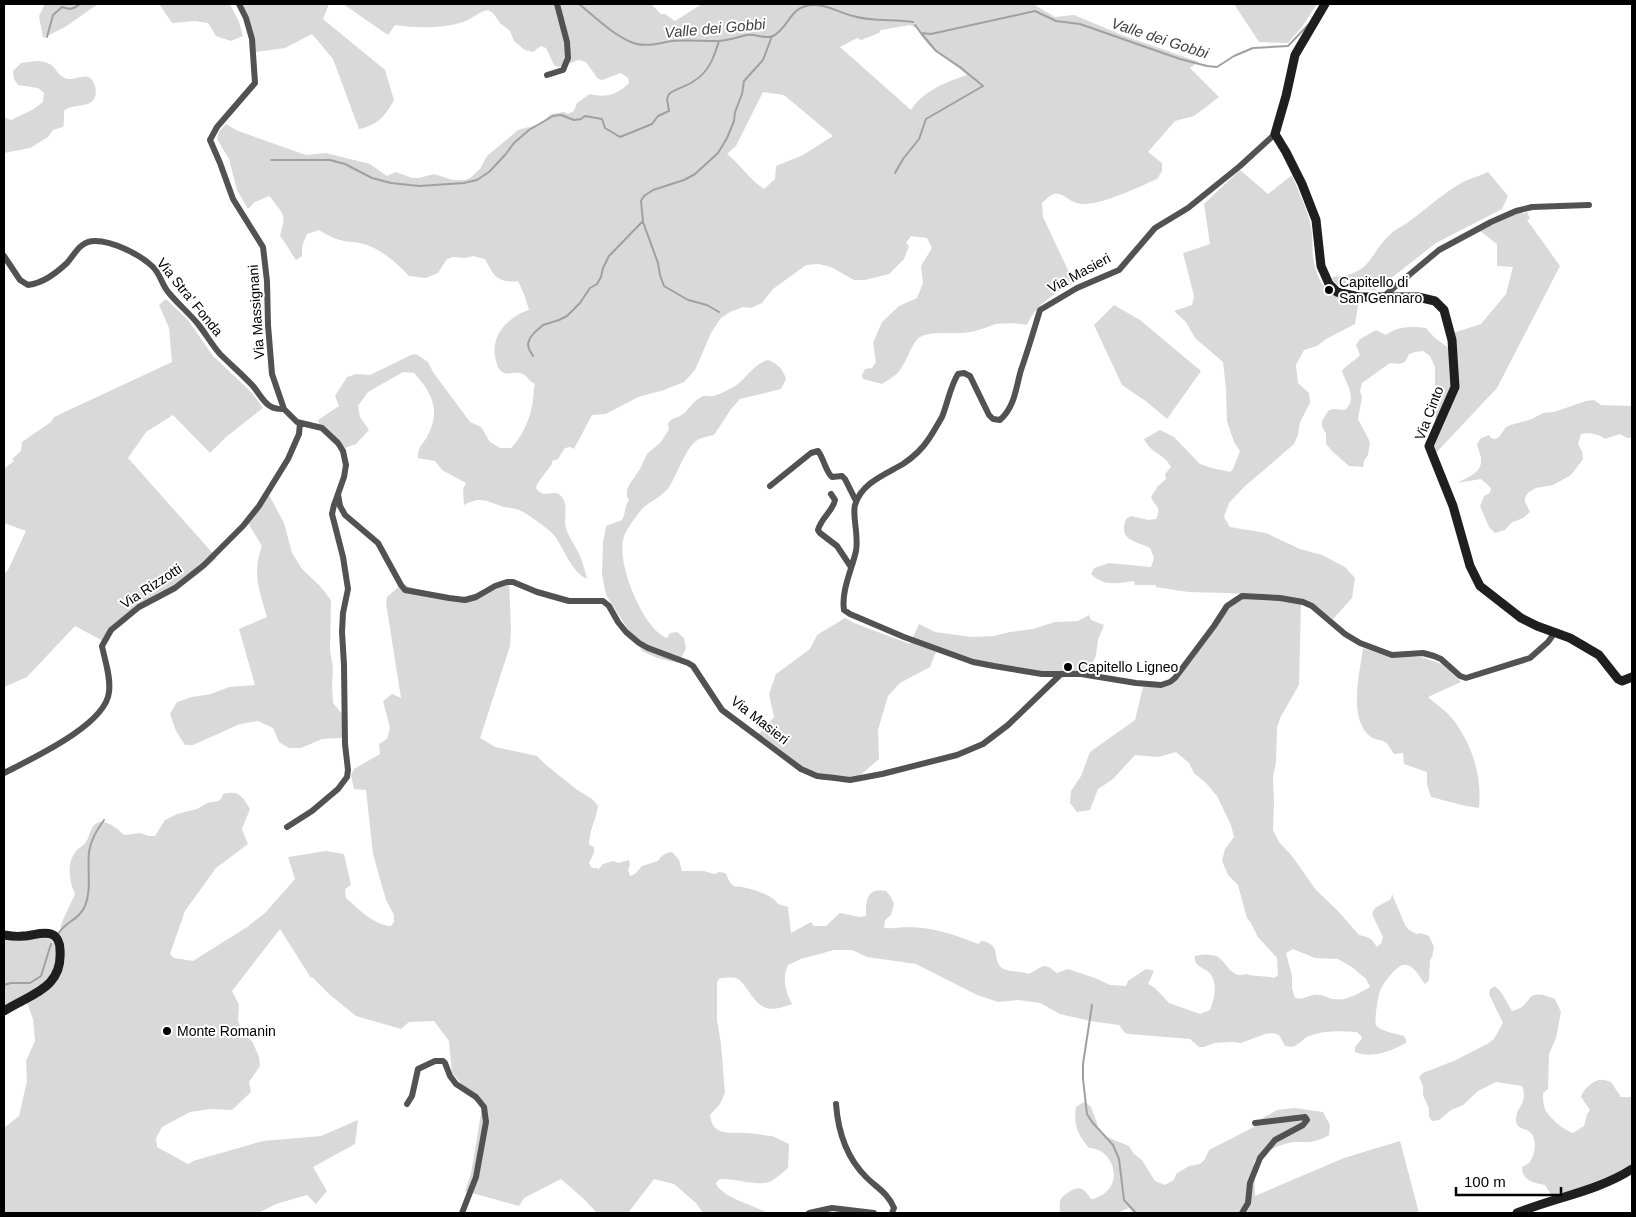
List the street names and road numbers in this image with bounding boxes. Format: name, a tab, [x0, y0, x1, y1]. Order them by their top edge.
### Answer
street label: Via Masieri	[1045, 250, 1113, 296]
street label: Via Stra' Fonda	[154, 255, 226, 339]
street label: Via Massignani	[245, 264, 267, 360]
street label: Via Cinto	[1411, 384, 1447, 442]
street label: Via Rizzotti	[117, 560, 185, 612]
street label: Via Masieri	[728, 692, 792, 748]

